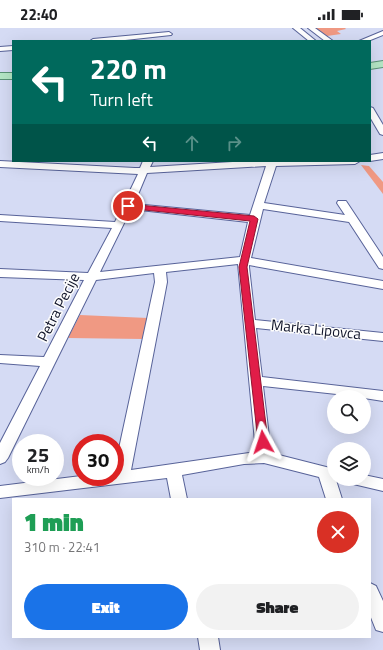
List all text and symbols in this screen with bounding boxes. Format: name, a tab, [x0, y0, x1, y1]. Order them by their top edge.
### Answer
text: 22:40	[20, 3, 57, 26]
text: 220 m	[90, 47, 167, 90]
icon: left	[24, 56, 76, 108]
text: Turn left	[90, 86, 153, 113]
icon: left	[139, 132, 161, 154]
icon: ahead	[181, 132, 203, 154]
icon: right	[223, 132, 245, 154]
pin	[111, 189, 145, 223]
icon: arrive	[117, 195, 139, 217]
street label: Petra Pecije	[31, 268, 85, 346]
street label: Marka Lipovca	[270, 313, 363, 345]
map controls	[327, 390, 371, 486]
button: search	[327, 390, 371, 434]
position arrow	[242, 421, 284, 463]
speed limit sign: 30	[72, 434, 124, 486]
text: 25	[27, 439, 49, 470]
button: layers	[327, 442, 371, 486]
text: km/h	[27, 462, 49, 477]
text: 1 min	[24, 504, 84, 540]
button: close	[317, 511, 359, 553]
text: 310 m · 22:41	[24, 537, 100, 557]
button: Exit	[24, 584, 188, 630]
button: Share	[196, 584, 359, 630]

